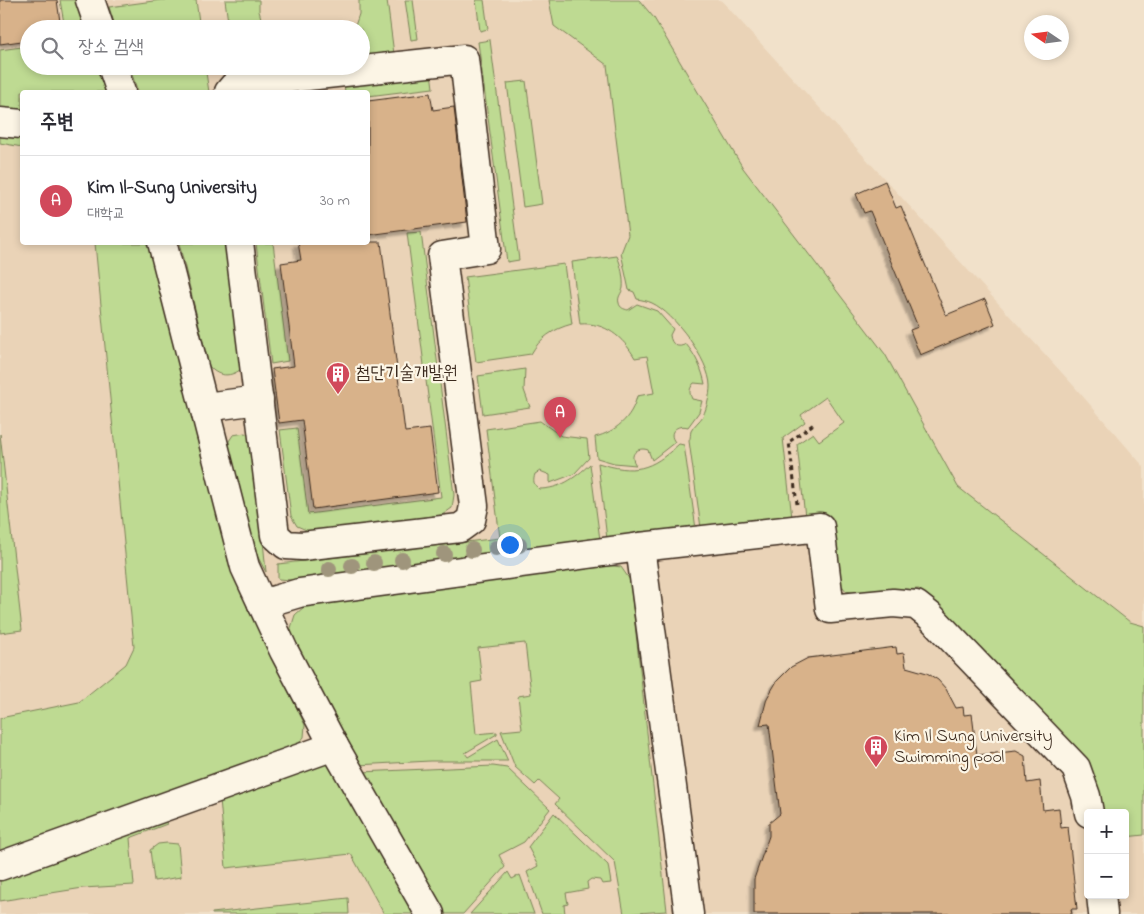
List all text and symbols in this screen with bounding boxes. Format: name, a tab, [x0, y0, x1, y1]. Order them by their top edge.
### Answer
north arrow	[1024, 15, 1069, 60]
search box	[20, 20, 370, 75]
icon: search	[38, 34, 66, 62]
text: 장소 검색	[78, 34, 144, 61]
text: 주변	[40, 108, 74, 138]
text: Kim Il-Sung University	[87, 175, 257, 202]
text: A	[51, 189, 61, 213]
text: 30 m	[320, 189, 350, 213]
text: 대학교	[87, 202, 126, 226]
building icon: 첨단기술개발원	[325, 361, 351, 395]
place label: 첨단기술개발원	[356, 361, 457, 387]
pin: A	[544, 397, 576, 438]
your location	[497, 532, 523, 558]
place label: Kim Il Sung University Swimming pool	[894, 724, 1053, 772]
building icon: Kim Il Sung University Swimming pool	[863, 734, 889, 768]
map controls	[1084, 809, 1129, 899]
button: +	[1084, 809, 1129, 854]
button: −	[1084, 854, 1129, 899]

